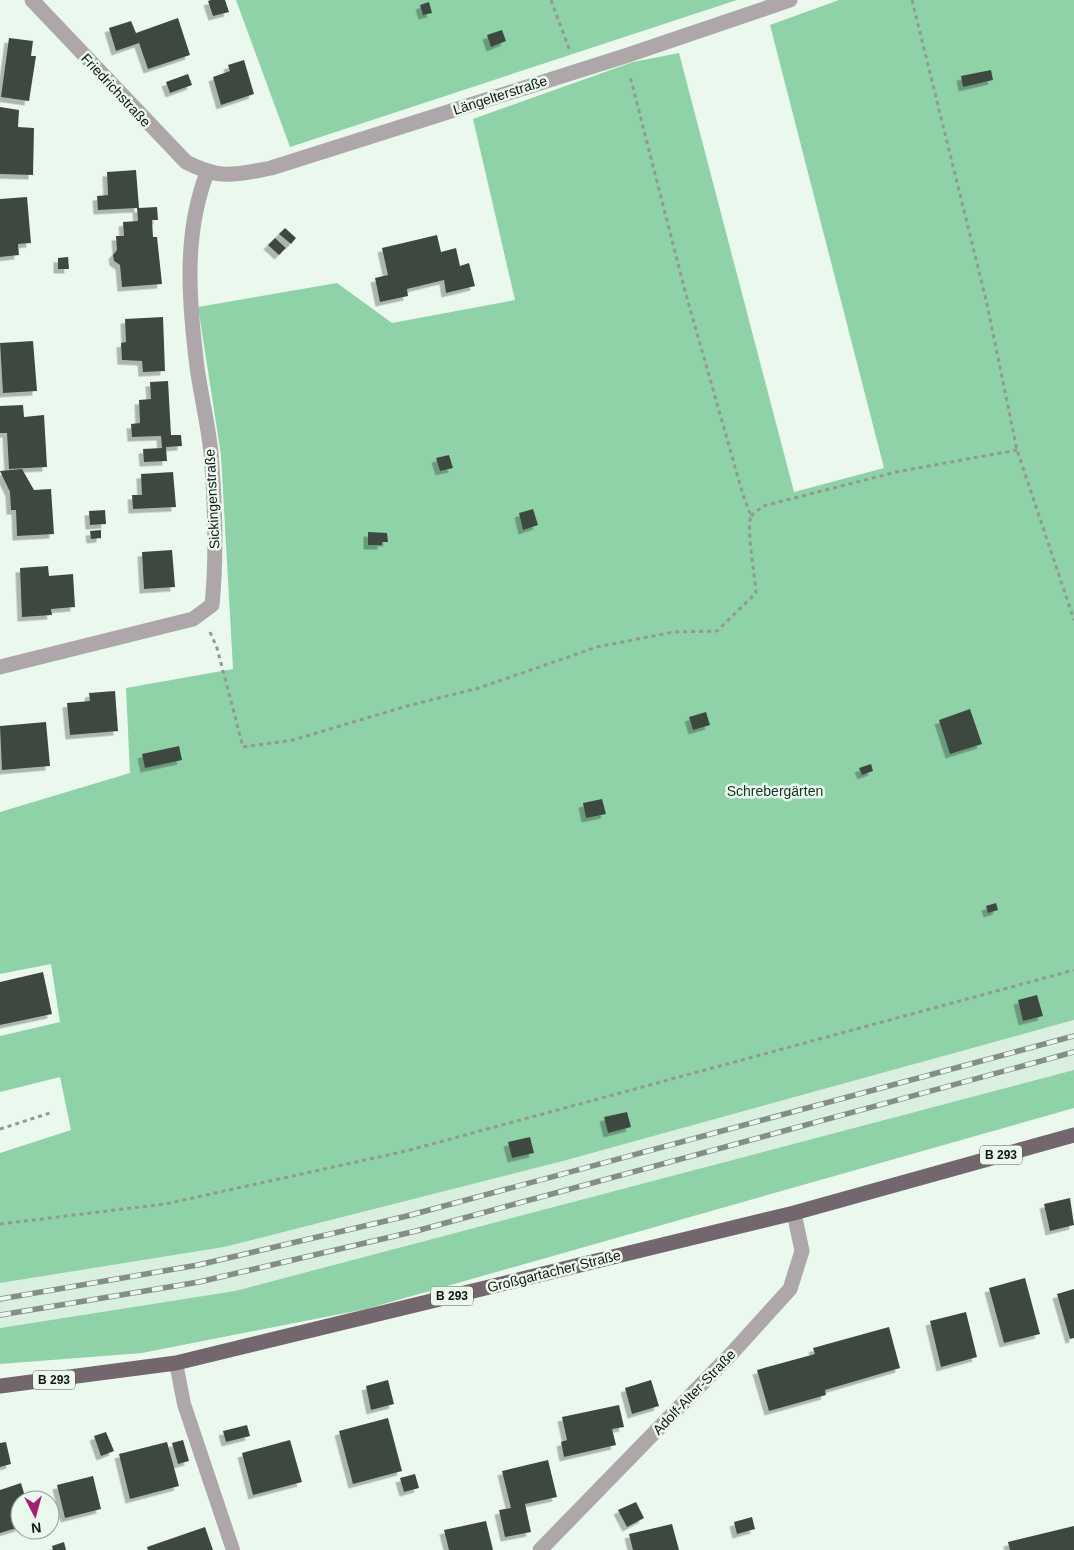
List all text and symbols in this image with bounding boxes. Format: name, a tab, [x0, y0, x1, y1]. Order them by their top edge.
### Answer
street label: Friedrichstraße	[78, 50, 154, 130]
street label: Längelterstraße	[451, 72, 549, 118]
street label: Sickingenstraße	[201, 448, 223, 550]
park label: Schrebergärten	[727, 783, 823, 799]
road number: B 293	[980, 1146, 1022, 1164]
street label: Großgartacher Straße	[486, 1247, 623, 1295]
road number: B 293	[431, 1286, 473, 1305]
street label: Adolf-Alter-Straße	[649, 1346, 739, 1438]
road number: B 293	[33, 1370, 75, 1390]
north arrow	[10, 1490, 60, 1540]
text: N	[30, 1519, 42, 1536]

